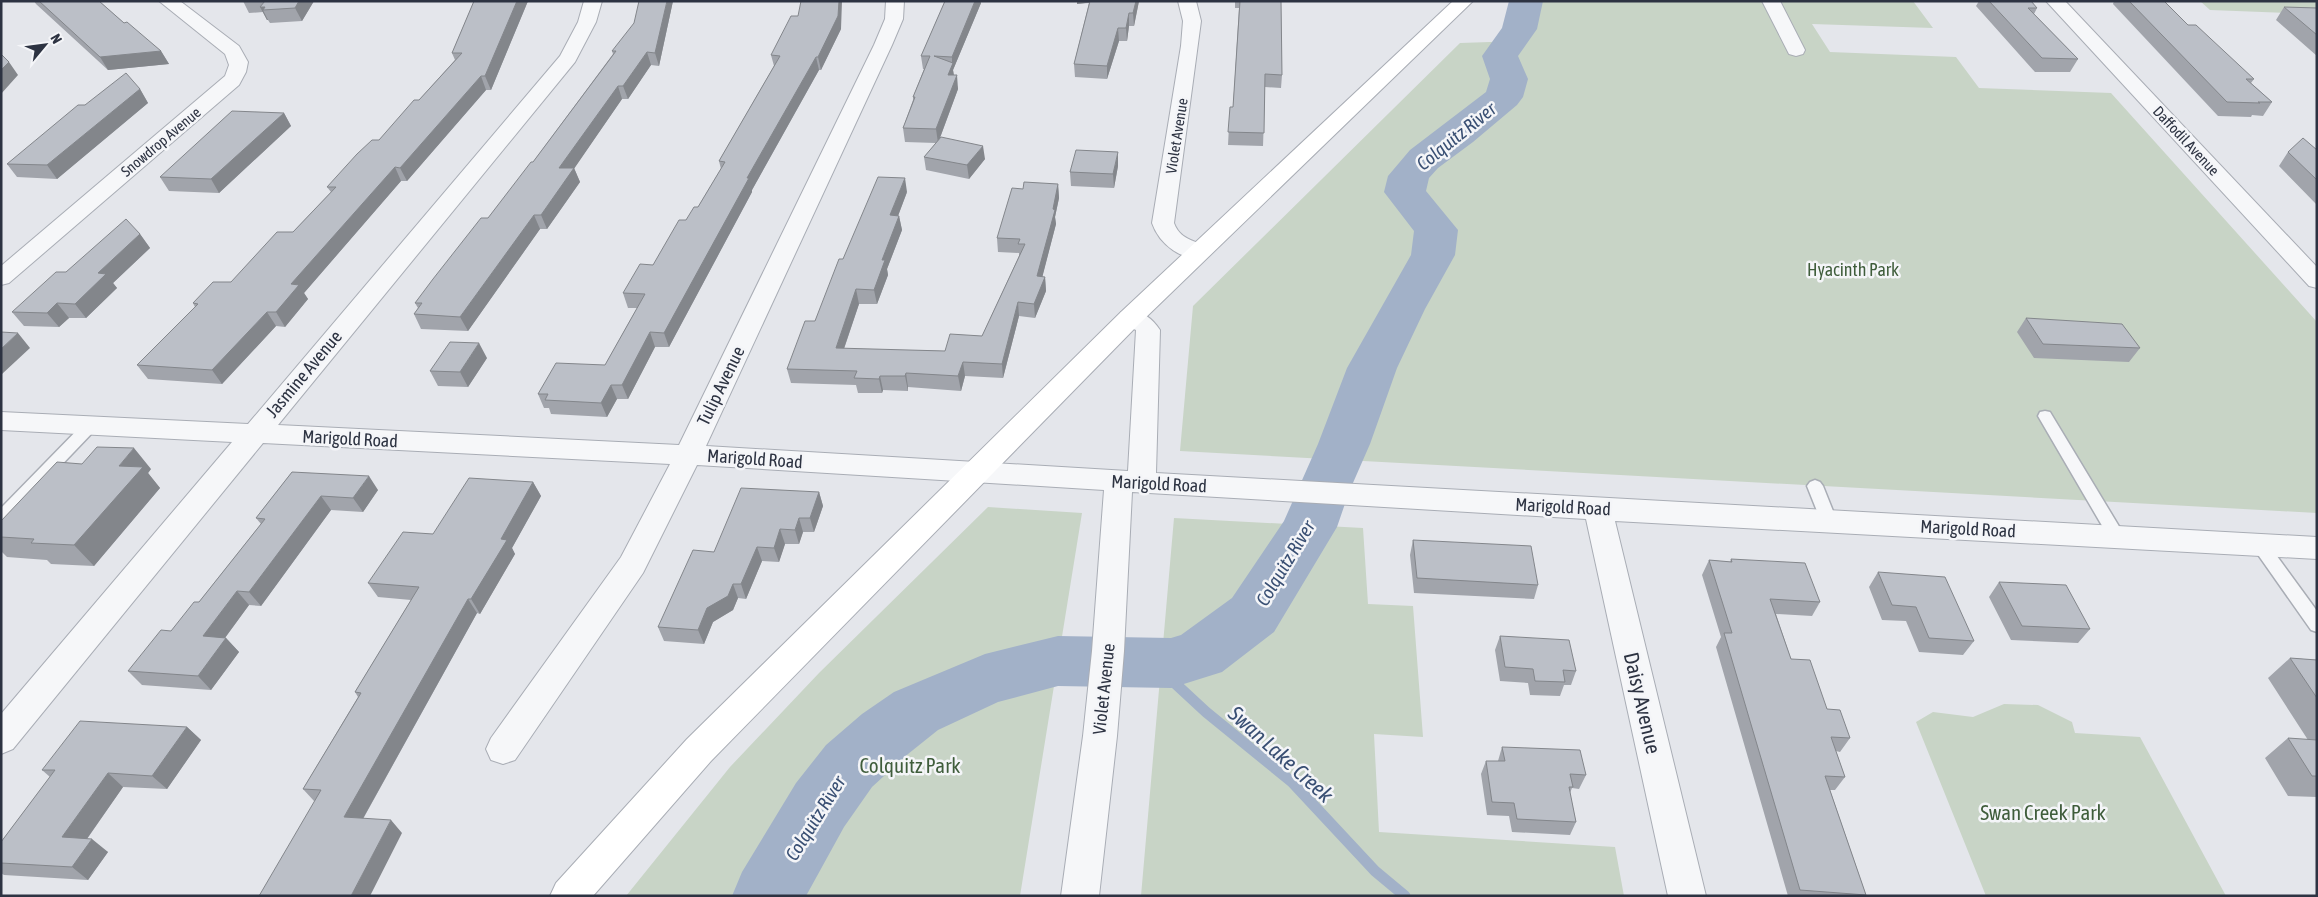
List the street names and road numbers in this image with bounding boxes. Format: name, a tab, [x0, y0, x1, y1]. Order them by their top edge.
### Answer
street label: Violet Avenue	[1162, 97, 1191, 175]
street label: Daffodil Avenue	[2150, 102, 2223, 179]
street label: Snowdrop Avenue	[117, 103, 204, 180]
street label: Jasmine Avenue	[261, 326, 346, 421]
street label: Tulip Avenue	[692, 343, 749, 429]
street label: Marigold Road	[302, 426, 398, 451]
street label: Marigold Road	[707, 445, 803, 472]
street label: Marigold Road	[1111, 471, 1207, 496]
street label: Marigold Road	[1515, 494, 1611, 519]
street label: Marigold Road	[1920, 516, 2016, 541]
street label: Violet Avenue	[1088, 642, 1119, 736]
street label: Daisy Avenue	[1620, 650, 1666, 756]

